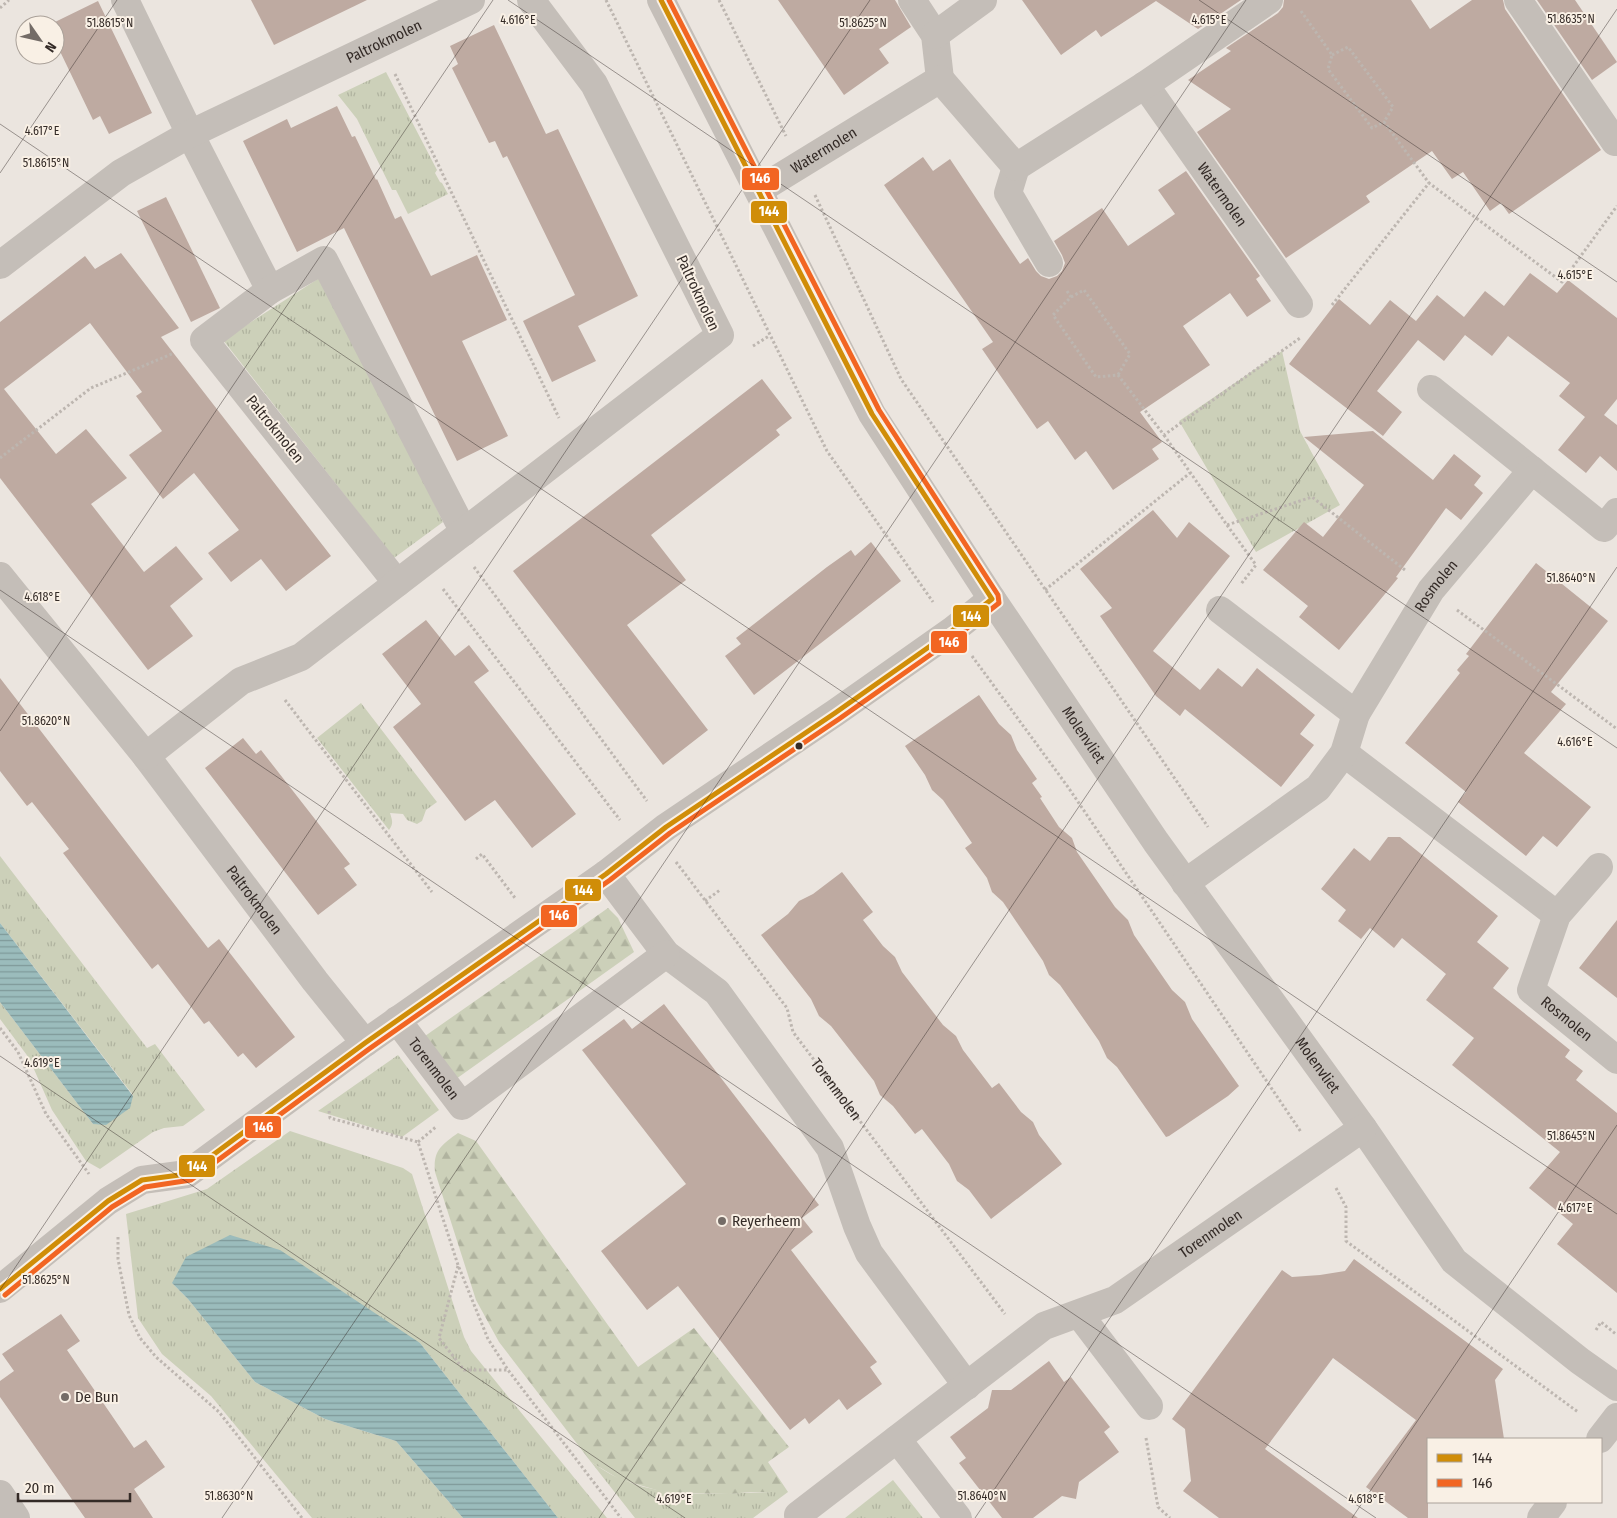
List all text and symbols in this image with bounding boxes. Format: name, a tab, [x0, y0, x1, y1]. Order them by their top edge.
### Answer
text: 51.8635°N	[1547, 12, 1595, 26]
text: 4.616°E	[500, 13, 536, 27]
text: 4.615°E	[1192, 13, 1227, 27]
north arrow	[15, 15, 65, 65]
text: 51.8615°N	[87, 16, 133, 30]
street label: Paltrokmolen	[343, 16, 424, 67]
text: 51.8625°N	[839, 16, 887, 30]
text: N	[41, 39, 60, 55]
street label: Watermolen	[787, 123, 860, 177]
text: 4.617°E	[25, 124, 60, 138]
text: 51.8615°N	[23, 156, 69, 170]
street label: Watermolen	[1193, 159, 1251, 230]
line badge: 146	[741, 167, 780, 191]
text: 146	[750, 170, 770, 187]
line badge: 144	[750, 200, 788, 224]
text: 144	[759, 203, 779, 220]
street label: Paltrokmolen	[673, 252, 723, 334]
text: 4.615°E	[1558, 268, 1593, 282]
street label: Paltrokmolen	[242, 392, 308, 466]
street label: Rosmolen	[1411, 556, 1462, 615]
text: 51.8640°N	[1546, 571, 1596, 585]
text: 4.618°E	[24, 590, 60, 604]
line badge: 144	[952, 604, 990, 628]
text: 144	[961, 608, 981, 625]
line badge: 146	[930, 630, 968, 654]
text: 146	[939, 634, 959, 651]
street label: Molenvliet	[1058, 703, 1109, 767]
text: 51.8620°N	[22, 714, 70, 728]
text: 4.616°E	[1557, 735, 1593, 749]
unlabelled marker	[794, 741, 804, 751]
street label: Paltrokmolen	[223, 862, 286, 938]
line badge: 144	[564, 878, 602, 902]
text: 144	[573, 882, 593, 899]
line badge: 146	[540, 904, 578, 928]
text: 146	[549, 907, 569, 924]
street label: Rosmolen	[1537, 993, 1596, 1045]
street label: Torenmolen	[405, 1034, 463, 1103]
street label: Molenvliet	[1291, 1034, 1344, 1097]
street label: Torenmolen	[807, 1055, 865, 1124]
text: 4.619°E	[24, 1056, 60, 1070]
line badge: 146	[244, 1115, 282, 1139]
text: 146	[253, 1119, 273, 1136]
text: 51.8645°N	[1547, 1129, 1595, 1143]
line badge: 144	[178, 1154, 216, 1178]
text: 144	[187, 1158, 207, 1175]
text: 4.617°E	[1558, 1201, 1593, 1215]
street label: Torenmolen	[1175, 1206, 1246, 1262]
place label: Reyerheem	[732, 1212, 801, 1230]
marker: Reyerheem	[716, 1215, 728, 1227]
text: 51.8625°N	[22, 1273, 70, 1287]
place label: De Bun	[75, 1388, 119, 1406]
marker: De Bun	[59, 1391, 71, 1403]
legend	[1427, 1438, 1602, 1503]
text: 144	[1472, 1449, 1492, 1467]
scale bar	[18, 1470, 130, 1502]
text: 146	[1472, 1474, 1493, 1492]
text: 20 m	[25, 1479, 55, 1497]
text: 51.8630°N	[205, 1489, 253, 1503]
text: 51.8640°N	[957, 1489, 1007, 1503]
text: 4.619°E	[656, 1492, 692, 1506]
text: 4.618°E	[1348, 1492, 1384, 1506]

